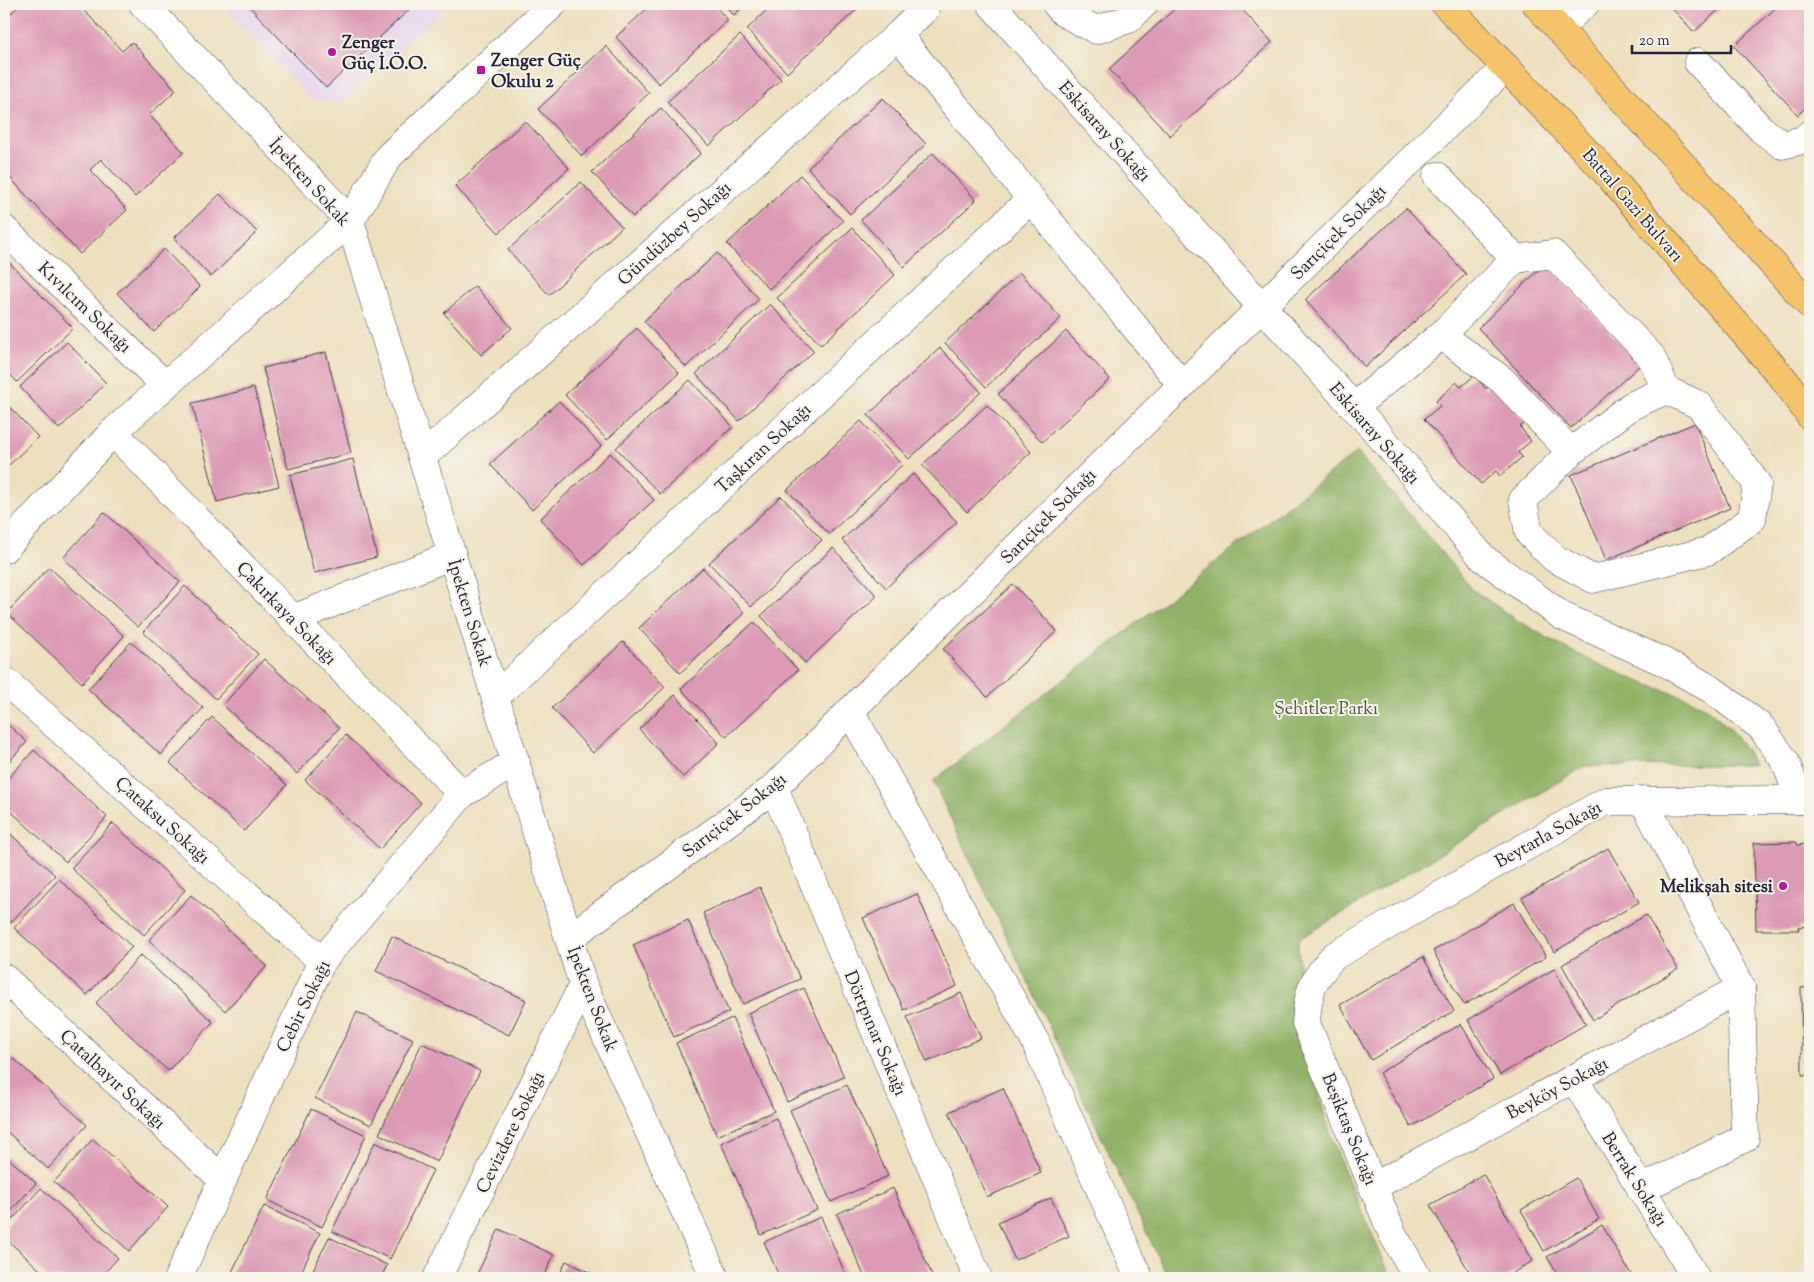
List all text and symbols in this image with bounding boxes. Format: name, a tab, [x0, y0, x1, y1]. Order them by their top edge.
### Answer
scale bar	[1632, 22, 1730, 54]
place label: Zenger Güç İ.Ö.O.	[342, 31, 427, 78]
text: 20 m	[1639, 31, 1670, 52]
marker: Zenger Güç İ.Ö.O.	[326, 46, 338, 58]
place label: Zenger Güç Okulu 2	[491, 49, 582, 96]
marker: Zenger Güç Okulu 2	[475, 64, 487, 76]
street label: Eskisaray Sokağı	[1051, 76, 1156, 189]
street label: İpekten Sokak	[262, 133, 356, 234]
street label: Battal Gazi Bulvarı	[1575, 144, 1688, 269]
street label: Gündüzbey Sokağı	[613, 176, 738, 293]
street label: Sarıçiçek Sokağı	[1286, 180, 1393, 287]
street label: Kıvılcım Sokağı	[31, 257, 136, 360]
street label: Eskisaray Sokağı	[1322, 378, 1425, 491]
street label: Taşkıran Sokağı	[711, 398, 818, 501]
street label: Sarıçiçek Sokağı	[996, 464, 1103, 571]
street label: Çakırkaya Sokağı	[229, 557, 342, 672]
street label: İpekten Sokak	[439, 557, 497, 671]
park label: Şehitler Parkı	[1274, 697, 1378, 723]
street label: Sarıçiçek Sokağı	[678, 768, 793, 866]
street label: Çataksu Sokağı	[108, 772, 215, 871]
street label: Beytarla Sokağı	[1491, 796, 1607, 876]
place label: Melikşah sitesi	[1660, 875, 1774, 901]
marker: Melikşah sitesi	[1777, 880, 1789, 892]
street label: İpekten Sokak	[559, 943, 623, 1056]
street label: Cebir Sokağı	[271, 956, 338, 1057]
street label: Dörtpınar Sokağı	[836, 967, 912, 1100]
street label: Çatalbayır Sokağı	[53, 1024, 170, 1137]
street label: Beyköy Sokağı	[1502, 1052, 1614, 1128]
street label: Cevizdere Sokağı	[471, 1067, 553, 1198]
street label: Beşiktaş Sokağı	[1314, 1070, 1383, 1190]
street label: Berrak Sokağı	[1594, 1128, 1673, 1232]

